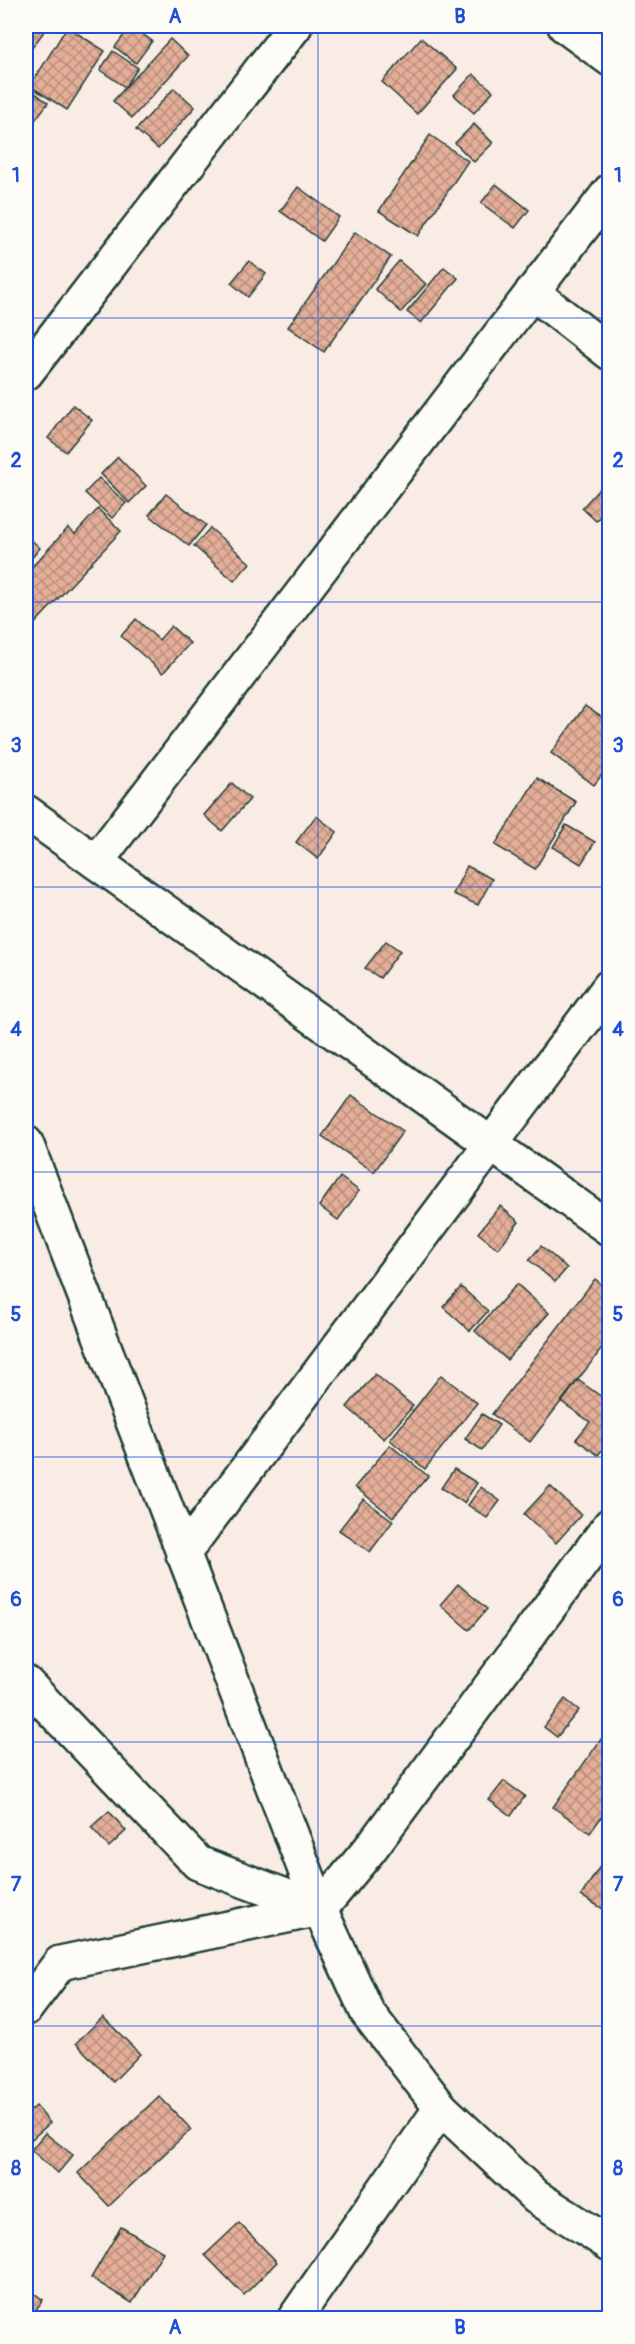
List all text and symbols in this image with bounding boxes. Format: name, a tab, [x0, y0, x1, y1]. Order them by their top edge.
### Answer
text: A	[169, 4, 182, 29]
text: B	[454, 4, 466, 29]
text: 1	[12, 163, 20, 188]
text: 1	[614, 163, 622, 188]
text: 2	[10, 448, 22, 473]
text: 2	[612, 448, 624, 473]
text: 3	[10, 733, 22, 758]
text: 3	[612, 733, 624, 758]
text: 4	[10, 1017, 22, 1042]
text: 4	[612, 1017, 624, 1042]
text: 5	[11, 1302, 22, 1327]
text: 5	[613, 1302, 624, 1327]
text: 6	[10, 1587, 22, 1612]
text: 6	[612, 1587, 624, 1612]
text: 7	[11, 1872, 22, 1897]
text: 7	[613, 1872, 624, 1897]
text: 8	[11, 2156, 21, 2181]
text: 8	[613, 2156, 623, 2181]
text: A	[169, 2315, 182, 2340]
text: B	[454, 2315, 466, 2340]

